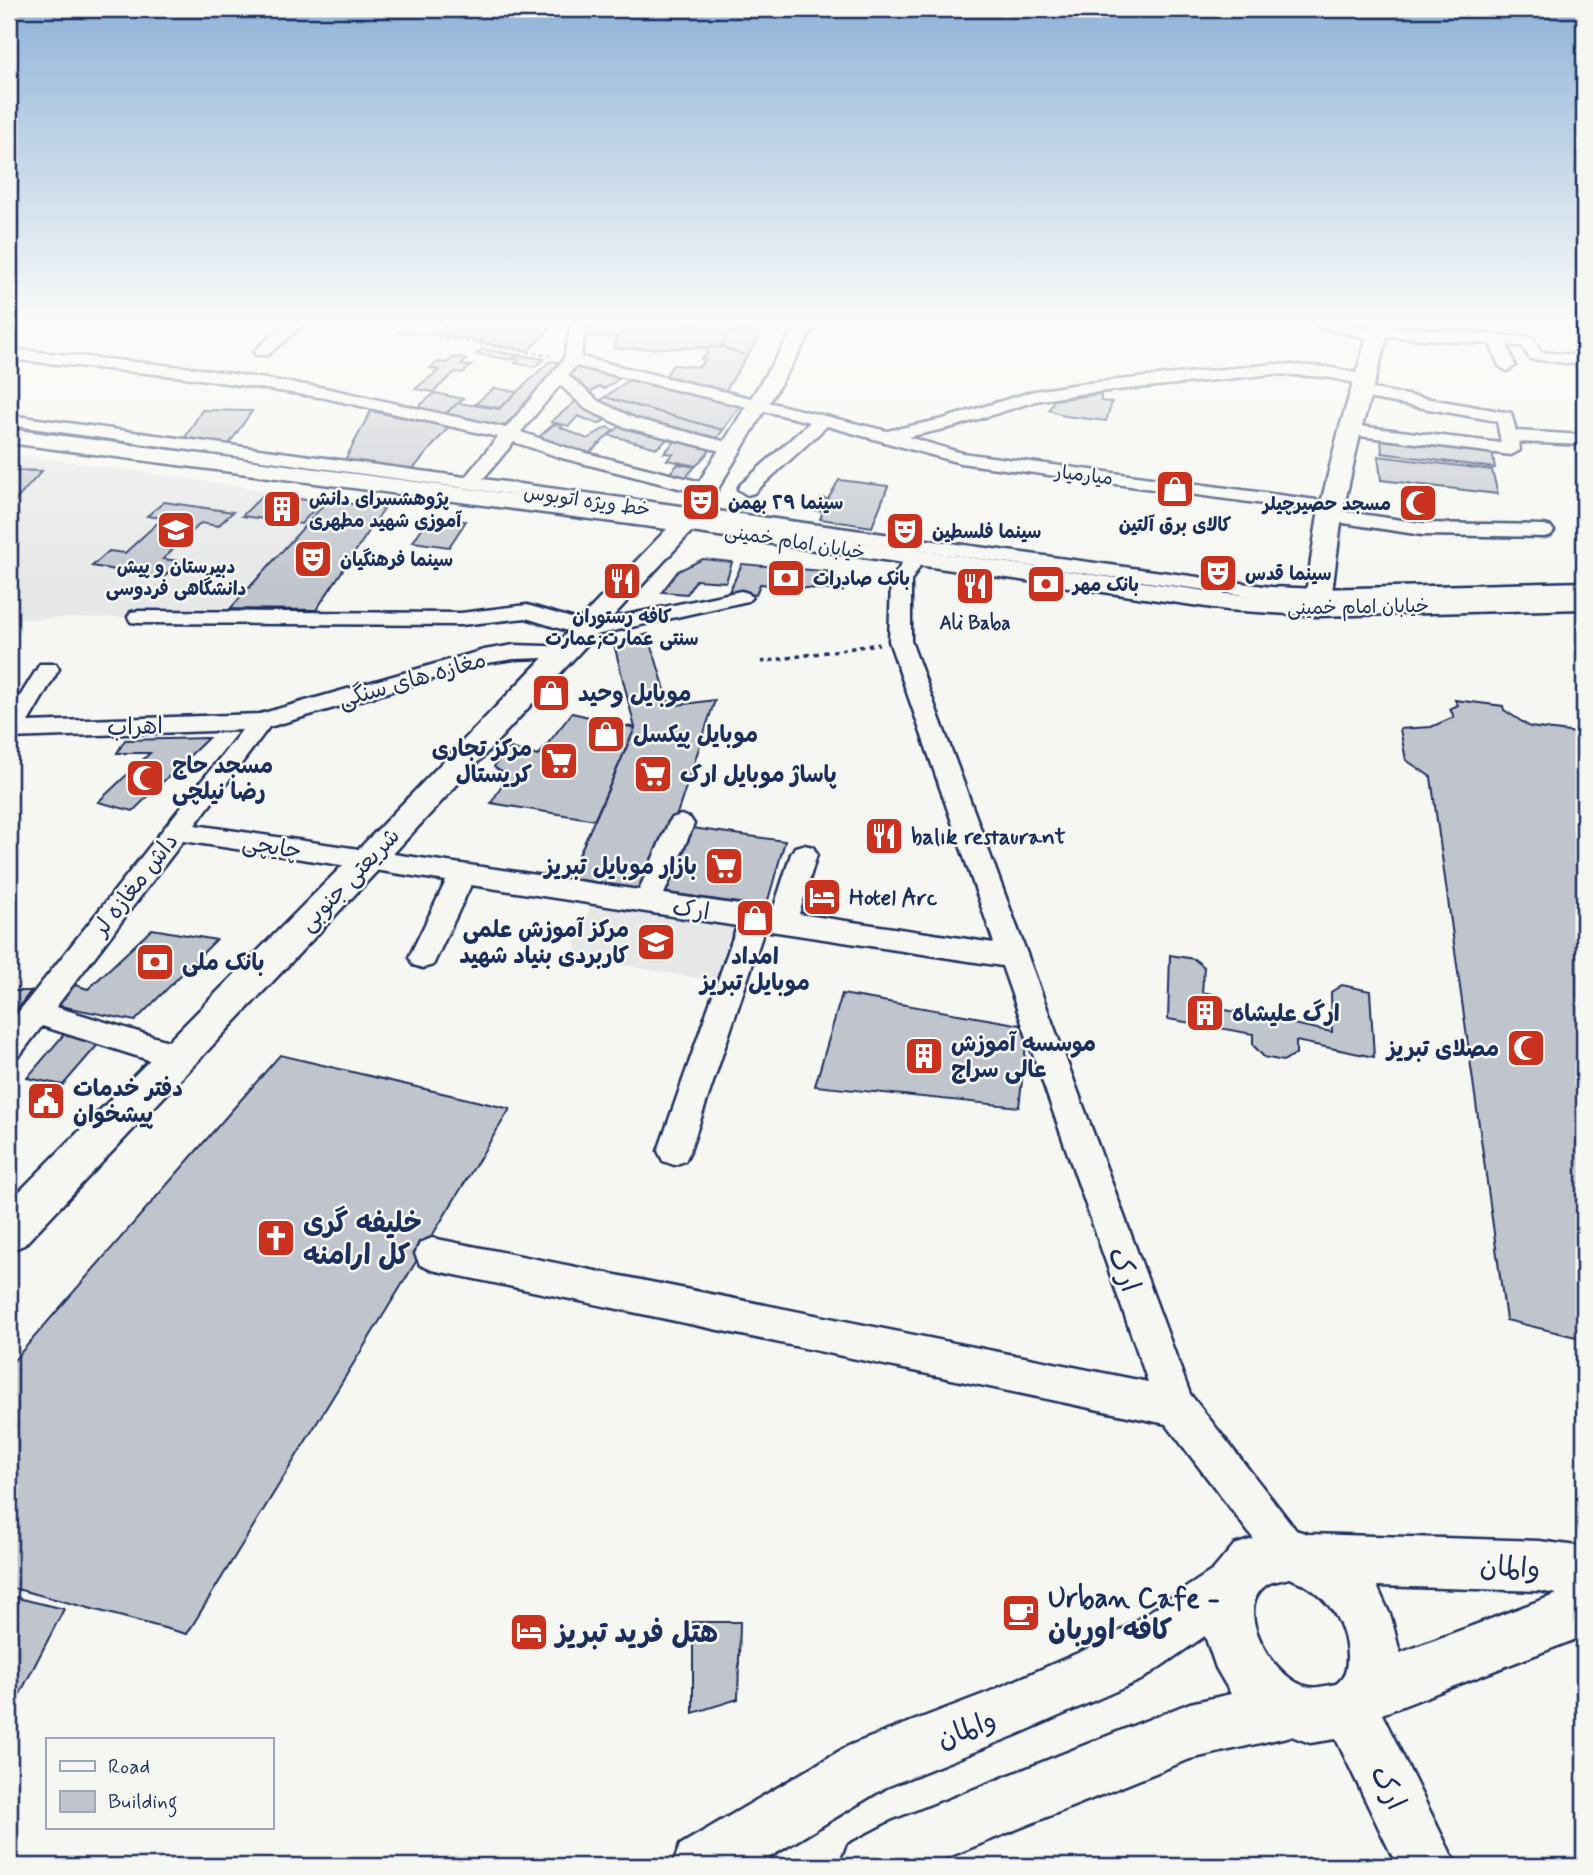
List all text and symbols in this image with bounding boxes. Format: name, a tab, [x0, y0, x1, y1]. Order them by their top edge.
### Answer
street label: میارمیار	[1052, 459, 1114, 491]
shop icon: کالای برق آلتین	[1154, 468, 1196, 510]
street label: خط ویژه اتوبوس	[522, 480, 652, 523]
theatre icon: سینما ٢٩ بهمن	[680, 481, 722, 523]
mosque icon: مسجد حصیرچیلر	[1397, 482, 1439, 524]
place label: پژوهشسرای دانش آموزی شهید مطهری	[309, 487, 462, 534]
building icon: پژوهشسرای دانش آموزی شهید مطهری	[261, 488, 303, 530]
place label: سینما ٢٩ بهمن	[728, 491, 843, 516]
place label: مسجد حصیرچیلر	[1261, 492, 1391, 517]
school or university icon: دبیرستان و پیش دانشگاهی فردوسی	[155, 509, 197, 551]
theatre icon: سینما فلسطین	[884, 510, 926, 552]
place label: کالای برق آلتین	[1119, 513, 1232, 538]
street label: خیابان امام خمینی	[723, 519, 867, 567]
place label: سینما فلسطین	[932, 520, 1041, 545]
theatre icon: سینما فرهنگیان	[292, 538, 334, 580]
place label: سینما فرهنگیان	[340, 548, 453, 573]
theatre icon: سینما قدس	[1197, 552, 1239, 594]
place label: دبیرستان و پیش دانشگاهی فردوسی	[106, 555, 246, 602]
bank icon: بانک صادرات	[765, 557, 807, 599]
restaurant icon: کافه رستوران سنتی عمارت;عمارت	[601, 560, 643, 602]
place label: سینما قدس	[1245, 562, 1332, 587]
bank icon: بانک مهر	[1025, 563, 1067, 605]
restaurant icon: Ali Baba	[954, 565, 996, 607]
place label: بانک صادرات	[813, 567, 910, 592]
place label: بانک مهر	[1071, 573, 1139, 598]
street label: خیابان امام خمینی	[1287, 594, 1429, 622]
place label: کافه رستوران سنتی عمارت;عمارت	[545, 605, 699, 652]
place label: Ali Baba	[940, 611, 1010, 636]
street label: مغازه های سنگی	[335, 646, 490, 716]
shop icon: موبایل وحید	[530, 672, 572, 714]
place label: موبایل وحید	[578, 680, 691, 710]
street label: اهراب	[107, 712, 164, 744]
shop icon: موبایل پیکسل	[585, 713, 627, 755]
place label: موبایل پیکسل	[633, 721, 758, 751]
place label: مرکز تجاری کریستال	[432, 735, 533, 791]
supermarket icon: مرکز تجاری کریستال	[538, 740, 580, 782]
place label: مسجد حاج رضا نیلچی	[172, 752, 273, 808]
supermarket icon: پاساژ موبایل ارک	[632, 753, 674, 795]
mosque icon: مسجد حاج رضا نیلچی	[124, 757, 166, 799]
place label: پاساژ موبایل ارک	[680, 761, 837, 791]
restaurant icon: balık restaurant	[863, 815, 905, 857]
street label: شریعتی جنوبی	[293, 822, 407, 939]
place label: balık restaurant	[911, 823, 1066, 853]
street label: داش مغازه لر	[86, 828, 186, 944]
street label: چایچی	[240, 828, 304, 867]
supermarket icon: بازار موبایل تبریز	[703, 845, 745, 887]
place label: بازار موبایل تبریز	[543, 853, 697, 883]
hotel icon: Hotel Arc	[801, 876, 843, 918]
place label: Hotel Arc	[849, 884, 938, 914]
street label: ارک	[670, 894, 711, 928]
shop icon: امداد موبایل تبریز	[734, 897, 776, 939]
place label: مرکز آموزش علمی کاربردی بنیاد شهید	[459, 916, 630, 972]
school or university icon: مرکز آموزش علمی کاربردی بنیاد شهید	[635, 921, 677, 963]
bank icon: بانک ملی	[134, 941, 176, 983]
place label: امداد موبایل تبریز	[698, 943, 810, 999]
place label: بانک ملی	[182, 949, 264, 979]
building icon: ارگ علیشاه	[1184, 992, 1226, 1034]
place label: ارگ علیشاه	[1232, 999, 1340, 1030]
mosque icon: مصلای تبریز	[1505, 1027, 1547, 1069]
place label: موسسه آموزش عالی سراج	[951, 1030, 1096, 1086]
building icon: موسسه آموزش عالی سراج	[903, 1035, 945, 1077]
place label: مصلای تبریز	[1385, 1035, 1499, 1065]
place label: دفتر خدمات پیشخوان	[73, 1075, 183, 1131]
public building icon: دفتر خدمات پیشخوان	[25, 1080, 67, 1122]
place label: خلیفه گری کل ارامنه	[303, 1205, 422, 1275]
church icon: خلیفه گری کل ارامنه	[255, 1217, 297, 1259]
street label: ارک	[1097, 1242, 1148, 1298]
street label: والمان	[1479, 1548, 1541, 1589]
place label: Urban Cafe - کافه اوربان	[1048, 1581, 1220, 1650]
cafe icon: Urban Cafe - کافه اوربان	[1000, 1592, 1042, 1634]
hotel icon: هتل فرید تبریز	[508, 1611, 550, 1653]
place label: هتل فرید تبریز	[553, 1616, 718, 1653]
street label: والمان	[932, 1702, 1002, 1758]
legend	[46, 1738, 273, 1829]
text: Road	[108, 1753, 150, 1781]
street label: ارک	[1360, 1760, 1413, 1817]
text: Building	[108, 1788, 178, 1818]

